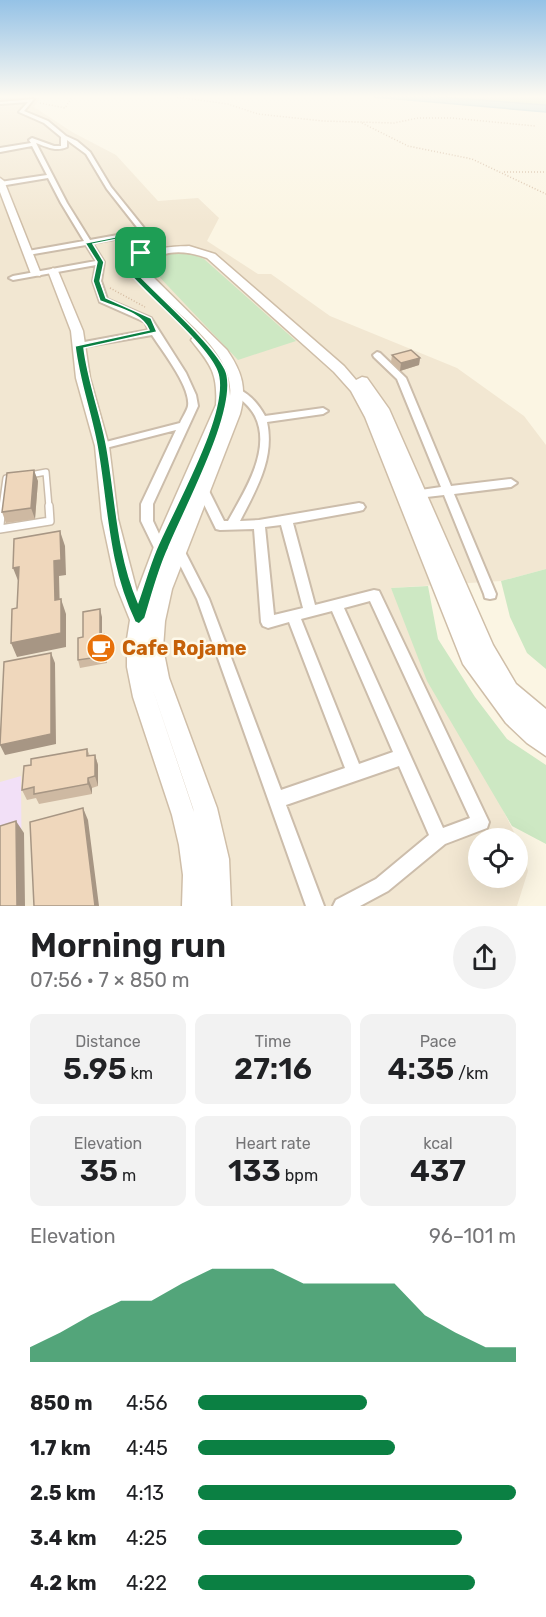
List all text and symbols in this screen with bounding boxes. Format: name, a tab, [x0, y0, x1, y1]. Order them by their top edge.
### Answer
pin	[115, 227, 166, 278]
icon: arrive	[124, 236, 157, 269]
cafe icon: Cafe Rojame	[85, 632, 117, 664]
place label: Cafe Rojame	[122, 636, 247, 660]
map controls	[468, 828, 528, 888]
button: locate	[468, 828, 528, 888]
text: Morning run	[30, 926, 226, 965]
button: share	[453, 926, 516, 989]
text: 07:56 · 7 × 850 m	[30, 968, 190, 992]
text: Distance	[75, 1032, 141, 1051]
text: Time	[255, 1032, 291, 1051]
text: Pace	[420, 1032, 456, 1051]
text: 5.95	[63, 1051, 127, 1087]
text: 27:16	[234, 1051, 312, 1087]
text: 4:35	[388, 1051, 454, 1087]
text: km	[127, 1064, 153, 1083]
text: /km	[454, 1064, 488, 1083]
text: Elevation	[74, 1134, 142, 1153]
text: Heart rate	[235, 1134, 311, 1153]
text: kcal	[423, 1134, 453, 1153]
text: 35	[80, 1153, 118, 1189]
text: 133	[228, 1153, 281, 1189]
text: 437	[410, 1153, 466, 1189]
text: m	[118, 1166, 136, 1185]
text: bpm	[281, 1166, 318, 1185]
text: Elevation	[30, 1224, 116, 1248]
text: 96–101 m	[429, 1224, 516, 1248]
text: 850 m	[30, 1391, 93, 1415]
text: 4:56	[126, 1391, 167, 1415]
text: 1.7 km	[30, 1436, 91, 1460]
text: 4:45	[126, 1436, 168, 1460]
text: 2.5 km	[30, 1481, 96, 1505]
text: 4:13	[126, 1481, 164, 1505]
text: 3.4 km	[30, 1526, 97, 1550]
text: 4:25	[126, 1526, 167, 1550]
text: 4.2 km	[30, 1571, 96, 1595]
text: 4:22	[126, 1571, 167, 1595]

